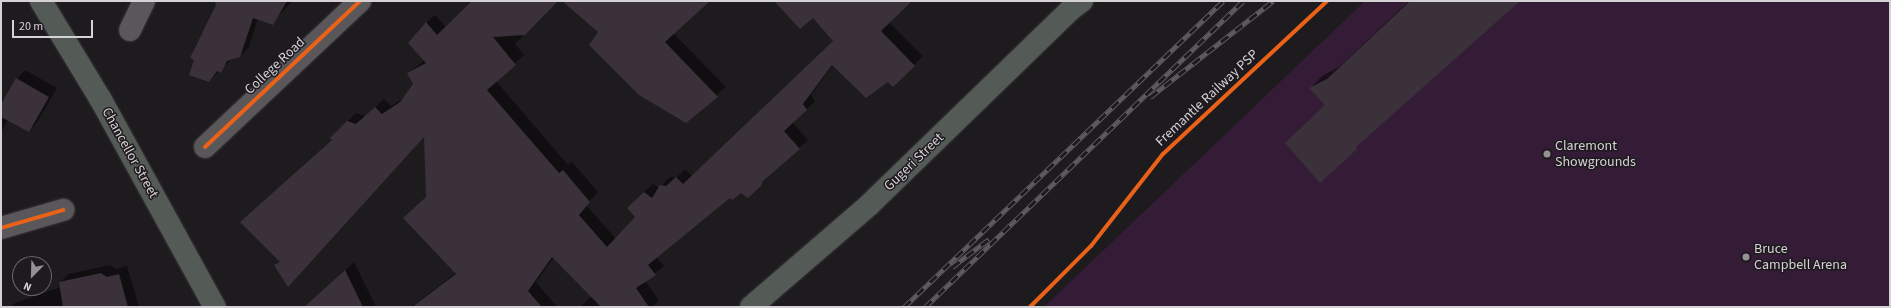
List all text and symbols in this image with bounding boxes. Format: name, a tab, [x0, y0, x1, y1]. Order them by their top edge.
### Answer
scale bar	[14, 12, 95, 38]
text: 20 m	[19, 18, 43, 35]
street label: College Road	[241, 34, 309, 98]
street label: Fremantle Railway PSP	[1152, 46, 1262, 150]
street label: Chancellor Street	[98, 105, 162, 201]
street label: Gugeri Street	[881, 129, 947, 195]
place label: Claremont Showgrounds	[1555, 138, 1636, 170]
marker: Claremont Showgrounds	[1542, 149, 1552, 159]
place label: Bruce Campbell Arena	[1754, 241, 1847, 274]
marker: Bruce Campbell Arena	[1741, 252, 1751, 262]
north arrow	[12, 256, 52, 296]
text: N	[21, 278, 34, 295]

